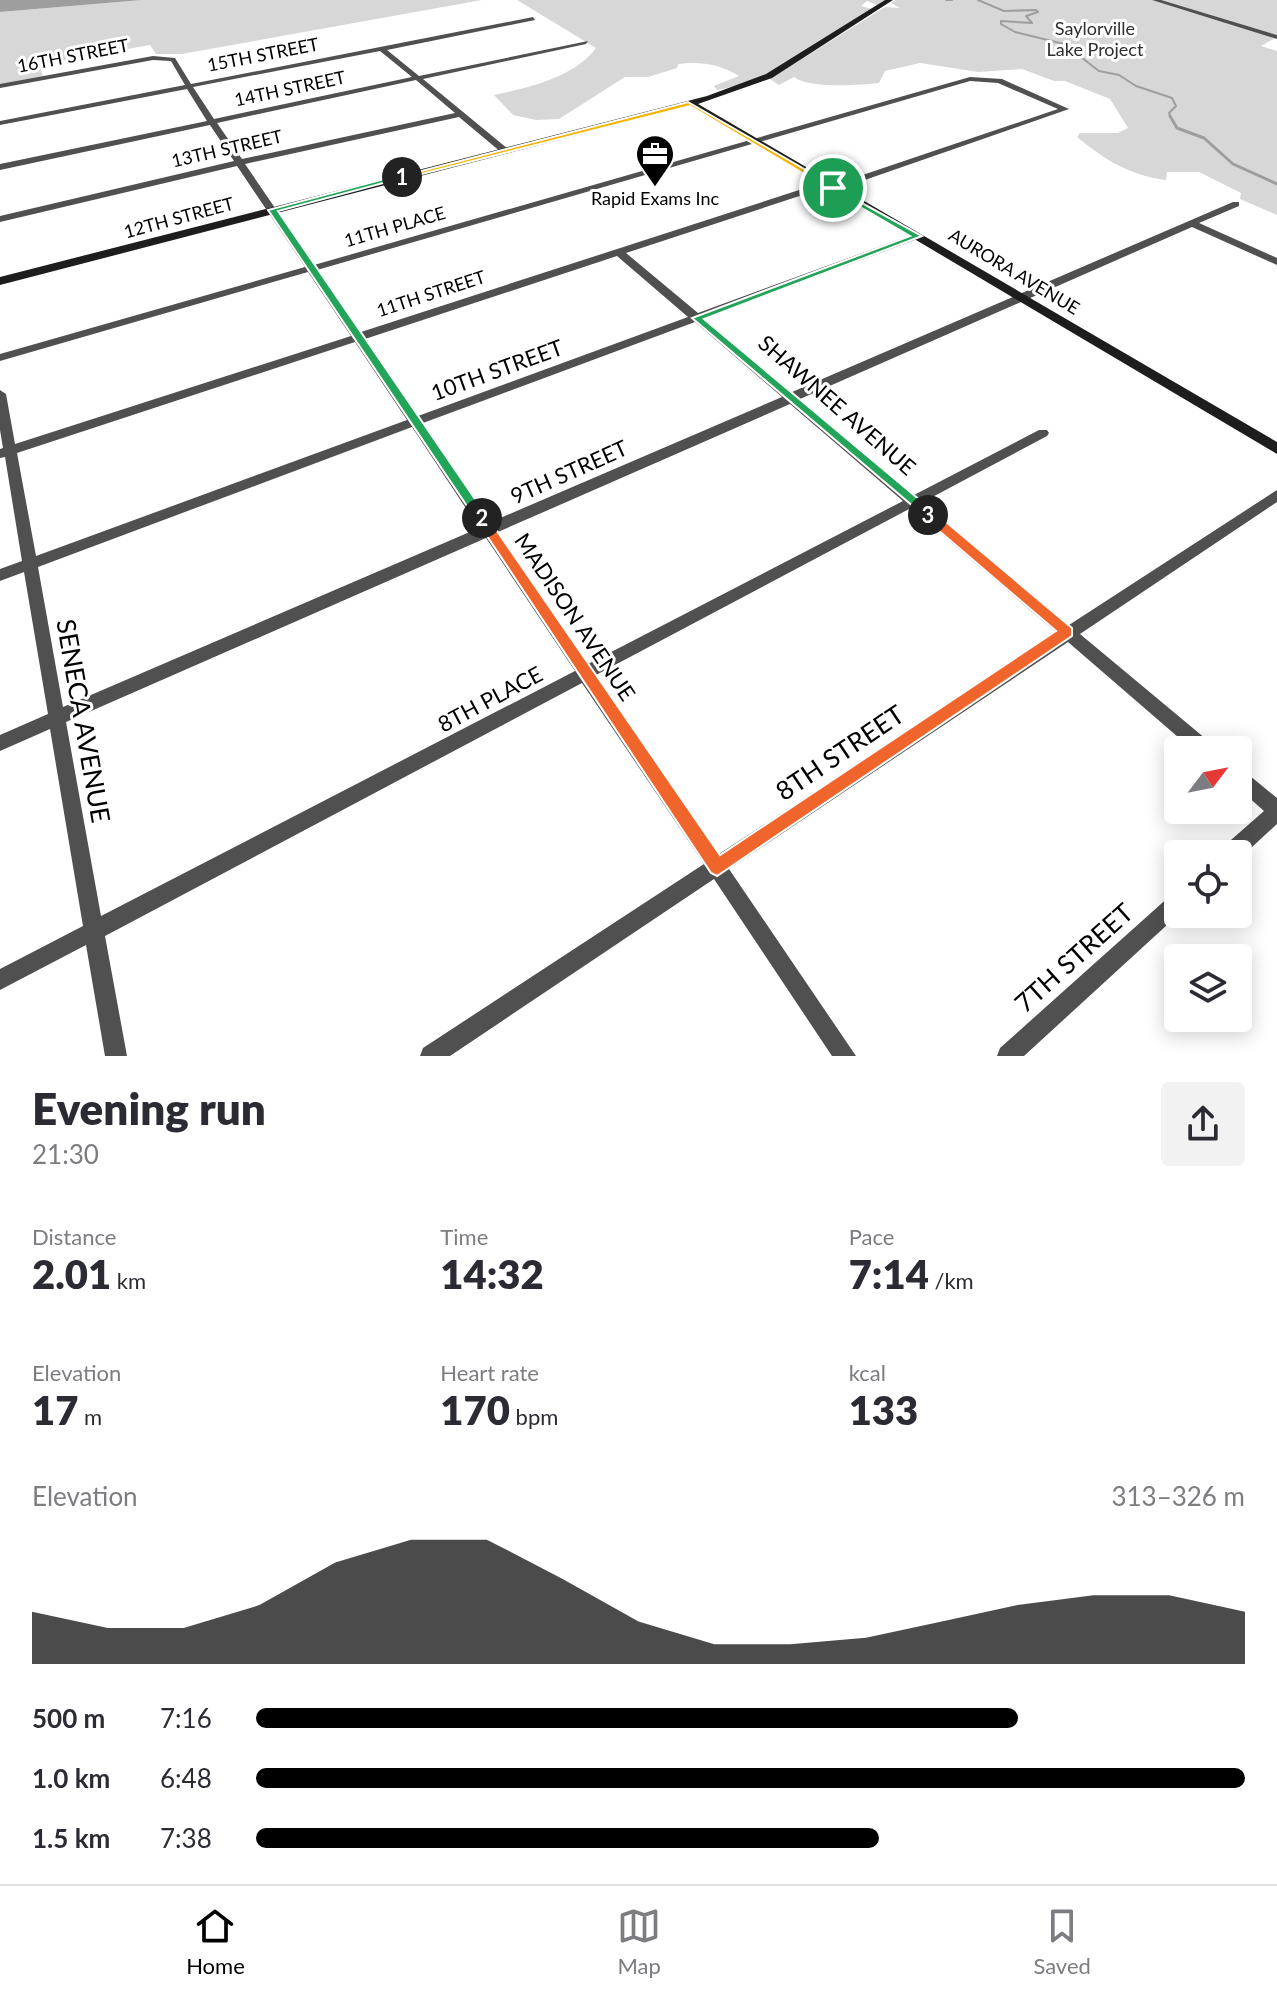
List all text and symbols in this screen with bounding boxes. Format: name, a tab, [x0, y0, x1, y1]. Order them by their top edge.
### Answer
park label: Saylorville Lake Project	[1047, 17, 1144, 60]
street label: 15TH STREET	[205, 32, 321, 76]
street label: 16TH STREET	[15, 33, 131, 77]
street label: 14TH STREET	[232, 65, 348, 111]
street label: 13TH STREET	[169, 125, 285, 171]
office icon: Rapid Exams Inc	[634, 133, 676, 188]
pin	[799, 154, 867, 222]
pin: 1	[382, 157, 422, 197]
text: 1	[396, 163, 408, 190]
icon: arrive	[811, 166, 855, 210]
place label: Rapid Exams Inc	[591, 187, 720, 209]
street label: 12TH STREET	[121, 192, 236, 242]
street label: 11TH PLACE	[342, 201, 448, 251]
street label: AURORA AVENUE	[945, 223, 1084, 319]
street label: 11TH STREET	[374, 265, 488, 321]
street label: SHAWNEE AVENUE	[753, 329, 921, 480]
street label: 10TH STREET	[427, 333, 566, 406]
street label: 9TH STREET	[506, 434, 632, 509]
pin: 3	[908, 495, 948, 535]
pin: 2	[462, 498, 502, 538]
text: 3	[922, 501, 934, 528]
text: 2	[476, 504, 488, 531]
street label: MADISON AVENUE	[509, 528, 642, 706]
street label: SENECA AVENUE	[50, 616, 118, 825]
street label: 8TH PLACE	[433, 660, 547, 737]
street label: 8TH STREET	[769, 698, 910, 807]
north arrow	[1164, 736, 1252, 824]
map controls	[1164, 736, 1252, 1032]
button: locate	[1164, 840, 1252, 928]
street label: 7TH STREET	[1008, 896, 1139, 1019]
button: layers	[1164, 944, 1252, 1032]
text: Evening run	[32, 1082, 266, 1134]
button: share	[1161, 1082, 1245, 1166]
text: 21:30	[32, 1138, 99, 1170]
text: Distance	[32, 1223, 116, 1250]
text: Time	[440, 1223, 488, 1250]
text: Pace	[849, 1223, 894, 1250]
text: 2.01	[32, 1250, 111, 1298]
text: 14:32	[440, 1250, 544, 1298]
text: 7:14	[849, 1250, 929, 1298]
text: km	[111, 1267, 146, 1294]
text: /km	[929, 1267, 974, 1294]
text: Elevation	[32, 1359, 121, 1386]
text: Heart rate	[440, 1359, 539, 1386]
text: kcal	[849, 1359, 886, 1386]
text: 17	[32, 1386, 78, 1434]
text: 170	[440, 1386, 510, 1434]
text: 133	[849, 1386, 918, 1434]
text: m	[78, 1403, 102, 1430]
text: bpm	[510, 1403, 558, 1430]
text: Elevation	[32, 1480, 138, 1512]
text: 313–326 m	[1111, 1480, 1245, 1512]
text: 500 m	[32, 1702, 105, 1734]
text: 7:16	[160, 1702, 212, 1734]
text: 1.0 km	[32, 1762, 110, 1794]
text: 6:48	[160, 1762, 212, 1794]
text: 1.5 km	[32, 1822, 110, 1854]
text: 7:38	[160, 1822, 212, 1854]
tab: Home	[186, 1904, 245, 1979]
tab: Map	[617, 1904, 661, 1979]
tab: Saved	[1033, 1904, 1091, 1979]

